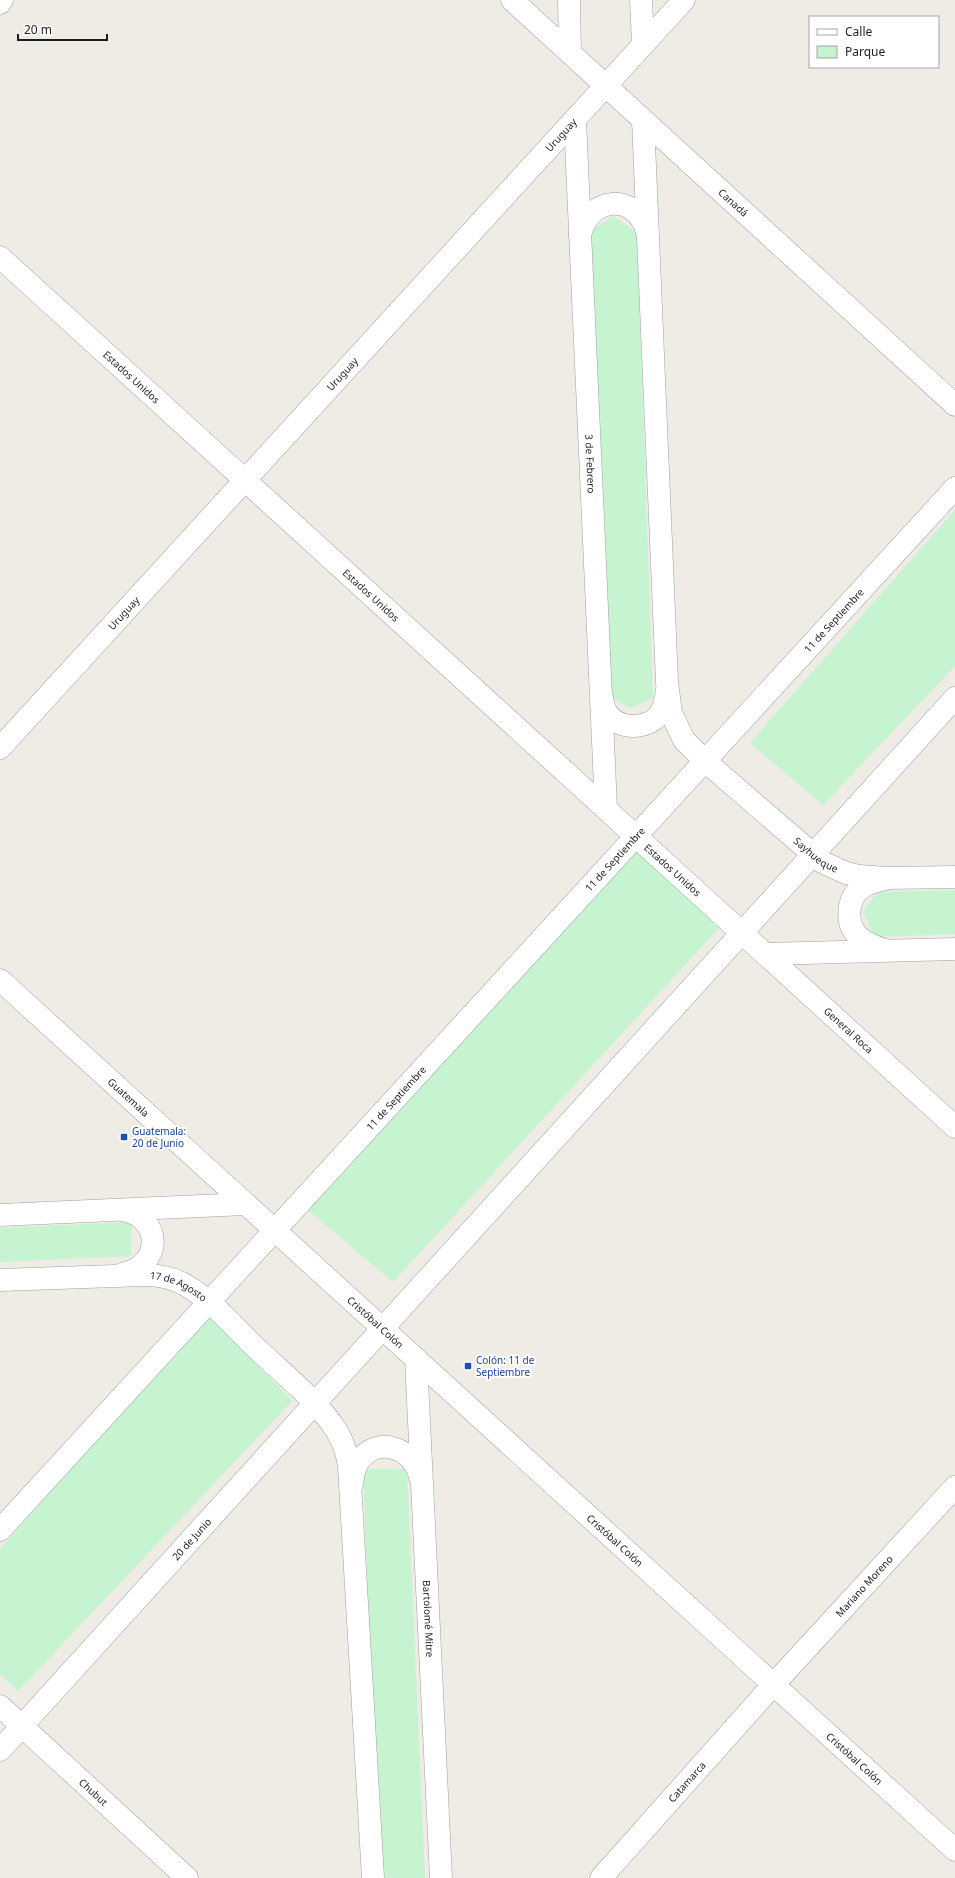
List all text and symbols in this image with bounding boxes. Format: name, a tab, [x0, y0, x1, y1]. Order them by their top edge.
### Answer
scale bar	[18, 16, 107, 42]
legend	[809, 16, 939, 68]
text: 20 m	[24, 21, 52, 38]
text: Calle	[845, 23, 873, 40]
text: Parque	[845, 43, 886, 60]
street label: Uruguay	[542, 114, 580, 154]
street label: Canadá	[716, 185, 751, 220]
street label: Estados Unidos	[100, 347, 163, 407]
street label: Uruguay	[323, 353, 362, 394]
street label: 3 de Febrero	[582, 434, 599, 494]
street label: Estados Unidos	[340, 566, 403, 625]
street label: 11 de Septiembre	[801, 585, 867, 656]
street label: Uruguay	[105, 593, 143, 633]
street label: 11 de Septiembre	[582, 824, 648, 894]
street label: Sayhueque	[791, 834, 841, 876]
street label: Estados Unidos	[641, 840, 704, 900]
street label: General Roca	[821, 1004, 876, 1056]
street label: 11 de Septiembre	[363, 1063, 429, 1133]
street label: Guatemala	[105, 1075, 152, 1120]
place label: Guatemala: 20 de Junio	[132, 1124, 186, 1150]
marker: Guatemala: 20 de Junio	[119, 1132, 129, 1142]
street label: 17 de Agosto	[150, 1268, 210, 1305]
street label: Cristóbal Colón	[344, 1293, 407, 1351]
place label: Colón: 11 de Septiembre	[476, 1353, 535, 1379]
marker: Colón: 11 de Septiembre	[463, 1361, 473, 1371]
street label: Cristóbal Colón	[584, 1511, 646, 1570]
street label: 20 de Junio	[169, 1515, 214, 1563]
street label: Mariano Moreno	[832, 1552, 896, 1620]
street label: Bartolomé Mitre	[420, 1580, 437, 1658]
street label: Cristóbal Colón	[823, 1729, 886, 1788]
street label: Catamarca	[665, 1758, 709, 1805]
street label: Chubut	[76, 1775, 111, 1809]

